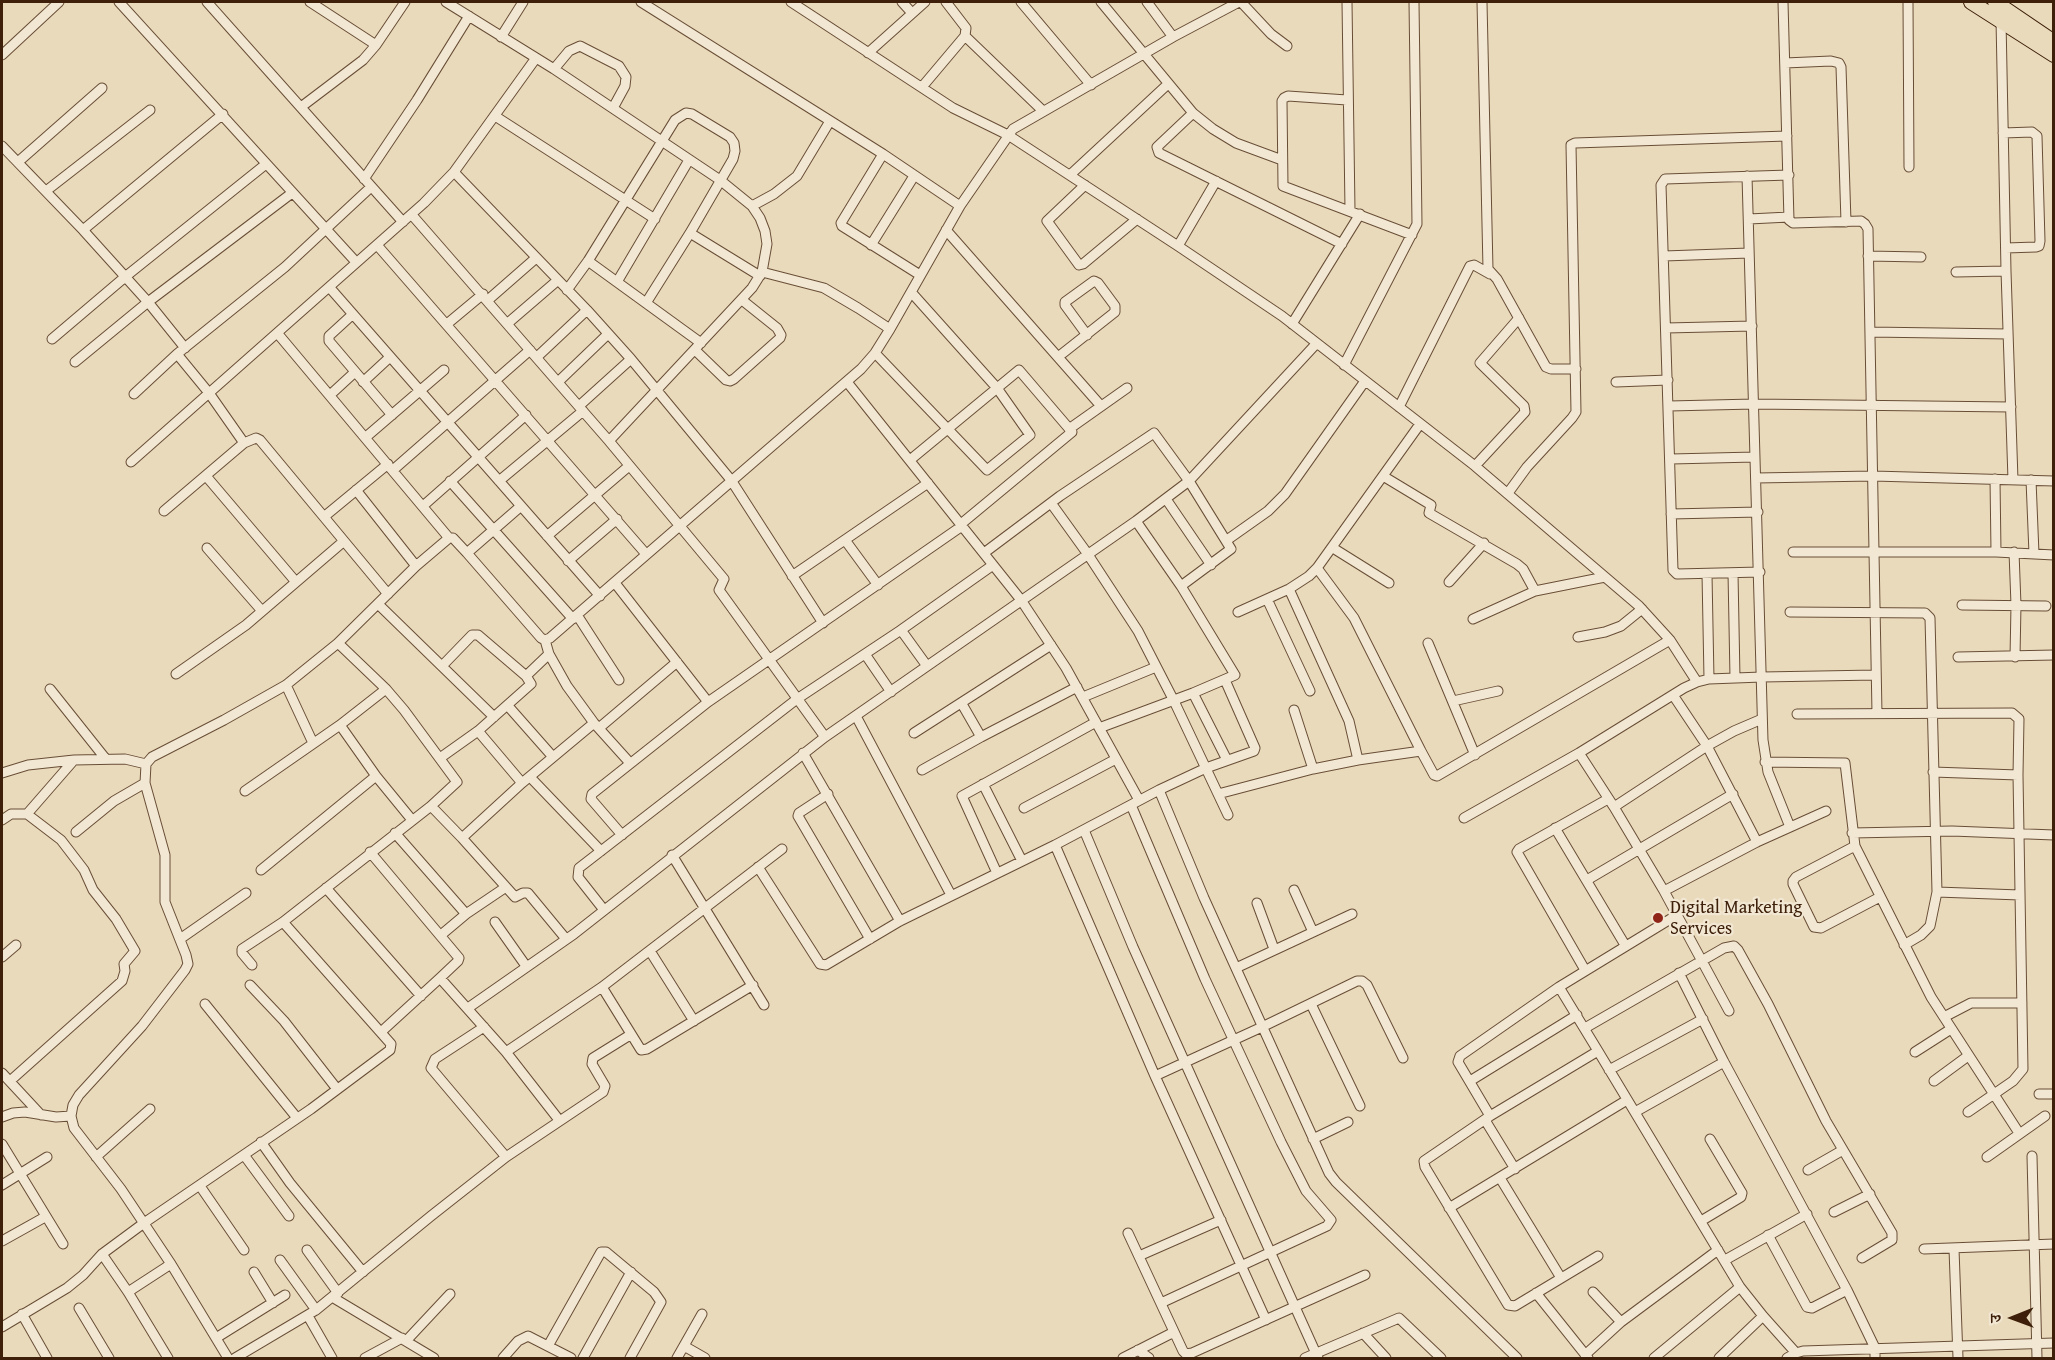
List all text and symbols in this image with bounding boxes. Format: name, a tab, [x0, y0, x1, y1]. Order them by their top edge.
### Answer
place label: Digital Marketing Services	[1670, 897, 1802, 940]
marker: Digital Marketing Services	[1651, 911, 1665, 925]
north arrow	[1983, 1288, 2043, 1348]
text: उ	[1983, 1314, 2007, 1323]

